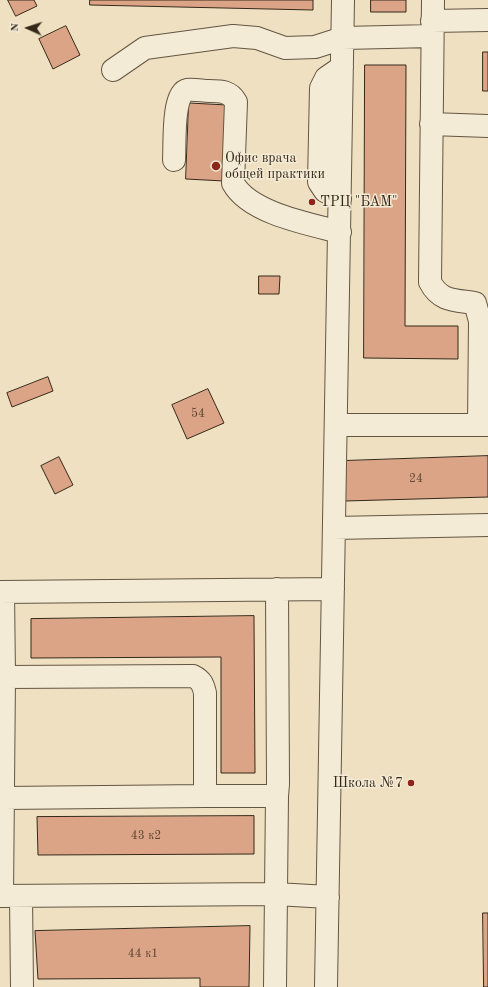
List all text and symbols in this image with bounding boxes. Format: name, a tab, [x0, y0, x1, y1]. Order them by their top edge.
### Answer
north arrow	[8, 8, 48, 48]
text: N	[10, 23, 21, 32]
place label: Офис врача общей практики	[225, 150, 325, 182]
marker: Офис врача общей практики	[210, 160, 222, 172]
place label: ТРЦ "БАМ"	[320, 194, 397, 210]
marker: ТРЦ "БАМ"	[307, 197, 317, 207]
house number: 54	[191, 407, 205, 421]
house number: 24	[409, 472, 423, 486]
place label: Школа №7	[333, 775, 403, 791]
marker: Школа №7	[406, 778, 416, 788]
house number: 43 к2	[131, 829, 161, 843]
house number: 44 к1	[128, 947, 158, 961]

